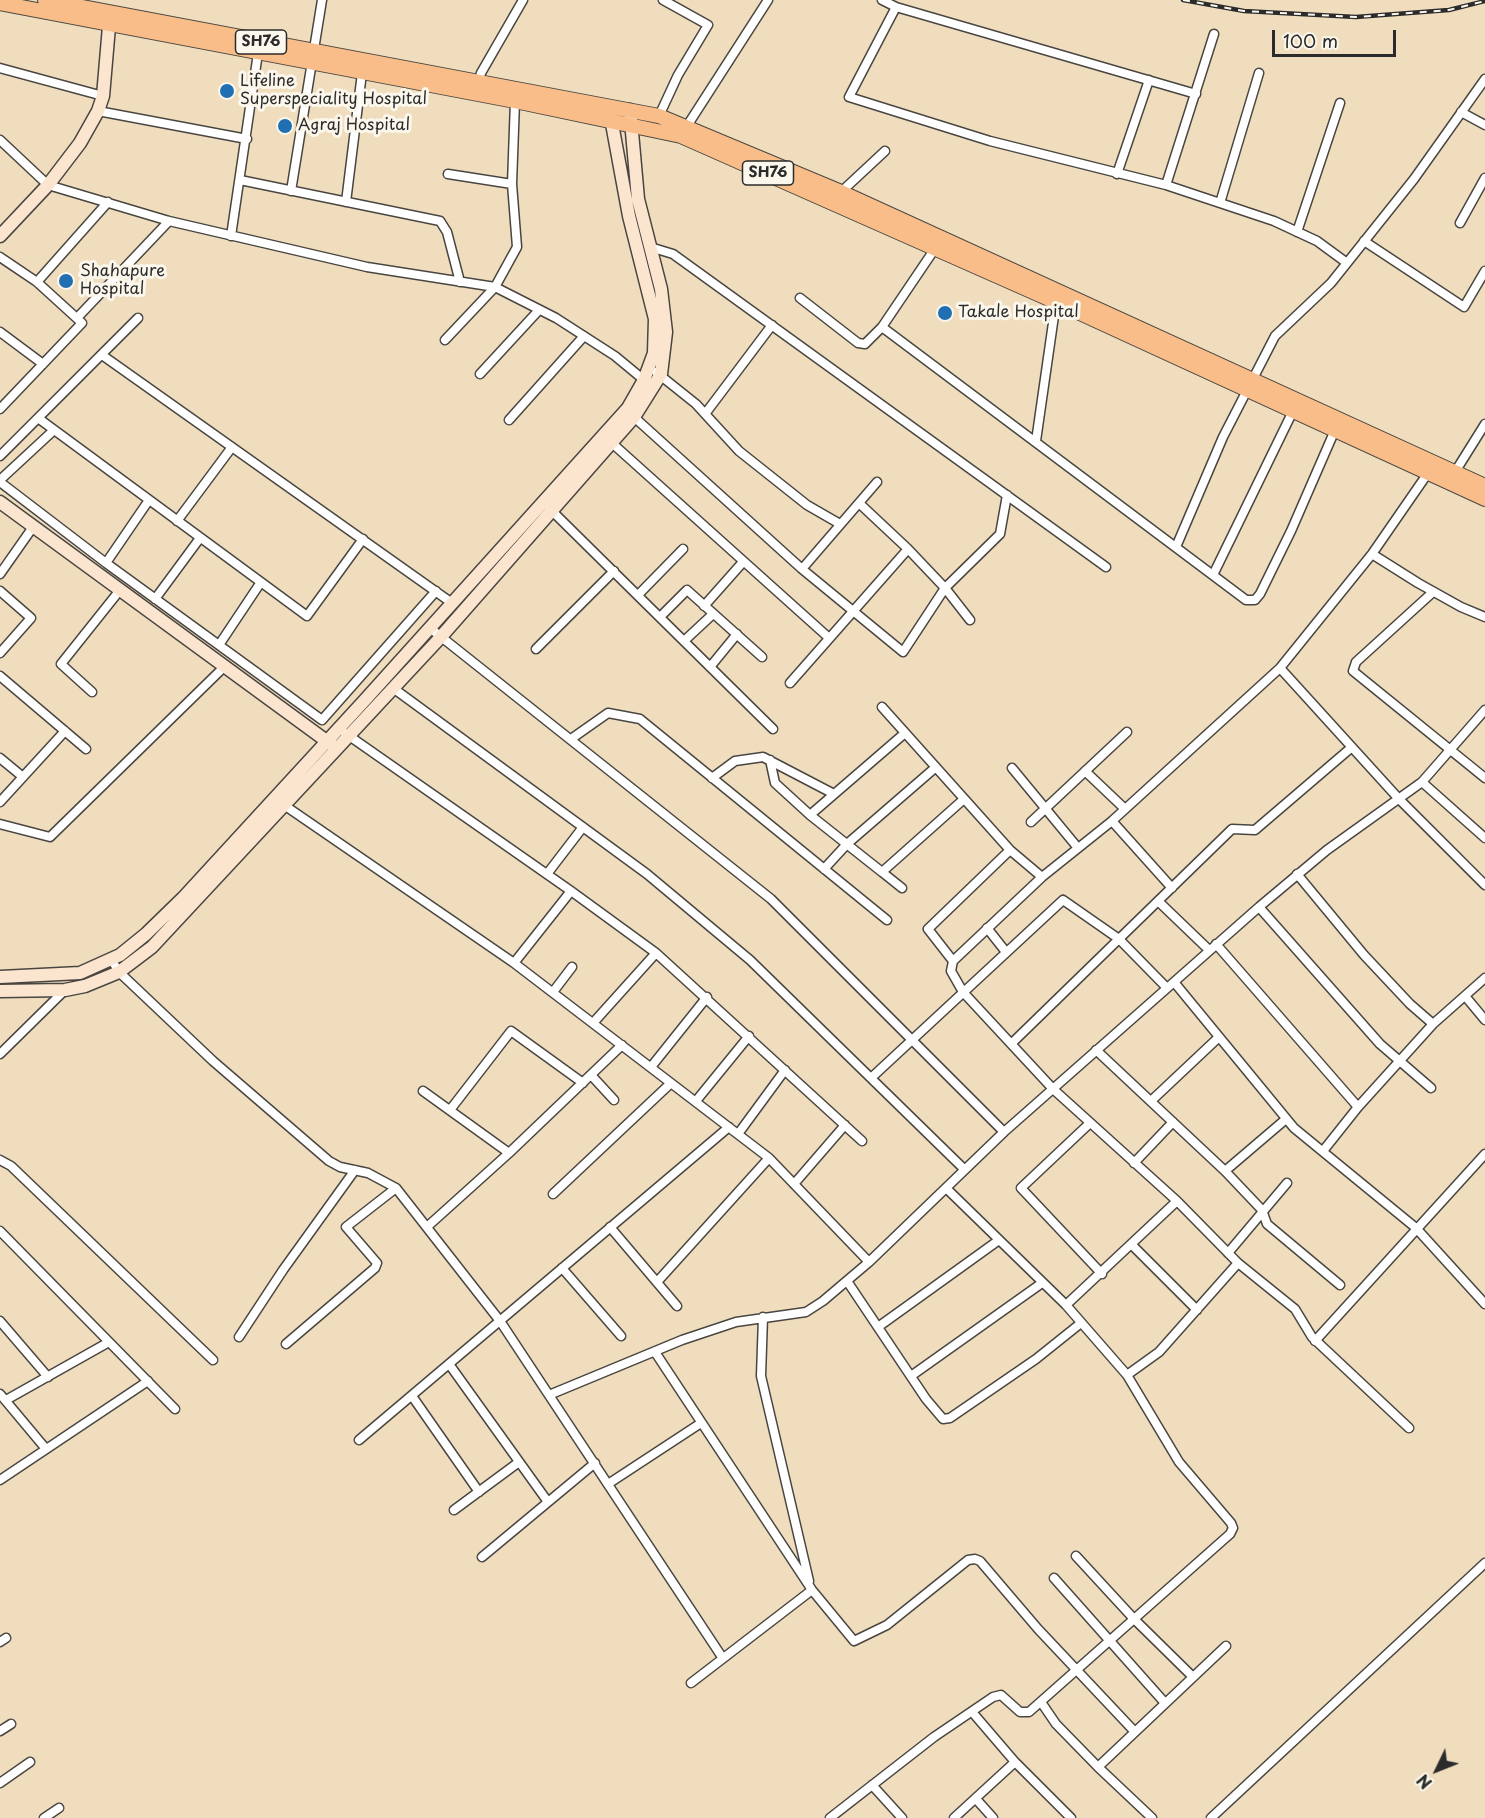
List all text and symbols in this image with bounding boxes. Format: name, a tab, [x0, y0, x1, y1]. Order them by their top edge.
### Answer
scale bar	[1275, 18, 1400, 56]
text: 100 m	[1283, 27, 1338, 54]
road number: SH76	[236, 30, 286, 54]
place label: Lifeline Superspeciality Hospital	[240, 72, 427, 110]
marker: Lifeline Superspeciality Hospital	[218, 82, 236, 100]
place label: Agraj Hospital	[298, 116, 410, 136]
marker: Agraj Hospital	[276, 117, 294, 135]
road number: SH76	[742, 161, 794, 185]
place label: Shahapure Hospital	[80, 262, 165, 300]
marker: Shahapure Hospital	[57, 272, 75, 290]
place label: Takale Hospital	[958, 303, 1079, 323]
marker: Takale Hospital	[936, 304, 954, 322]
north arrow	[1407, 1740, 1467, 1800]
text: N	[1411, 1769, 1437, 1795]

